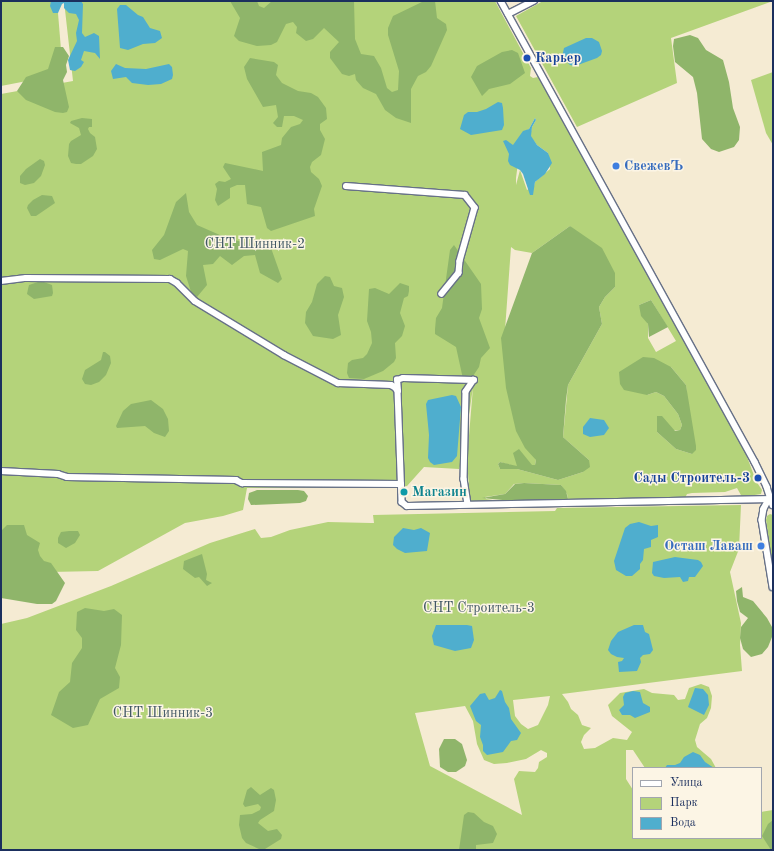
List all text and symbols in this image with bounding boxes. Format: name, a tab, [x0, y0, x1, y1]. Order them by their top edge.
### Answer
place label: Карьер	[535, 50, 581, 66]
marker: Карьер	[522, 53, 532, 63]
place label: СвежевЪ	[624, 158, 683, 174]
marker: СвежевЪ	[611, 161, 621, 171]
park label: СНТ Шинник-2	[205, 236, 305, 252]
place label: Сады Строитель-3	[633, 470, 750, 486]
marker: Сады Строитель-3	[753, 473, 763, 483]
place label: Магазин	[412, 484, 467, 500]
marker: Магазин	[399, 487, 409, 497]
place label: Осташ Лаваш	[664, 538, 753, 554]
marker: Осташ Лаваш	[756, 541, 766, 551]
park label: СНТ Строитель-3	[423, 600, 535, 616]
park label: СНТ Шинник-3	[113, 705, 213, 721]
legend	[632, 767, 762, 839]
text: Улица	[670, 777, 703, 789]
text: Парк	[670, 797, 698, 809]
text: Вода	[670, 817, 696, 829]

